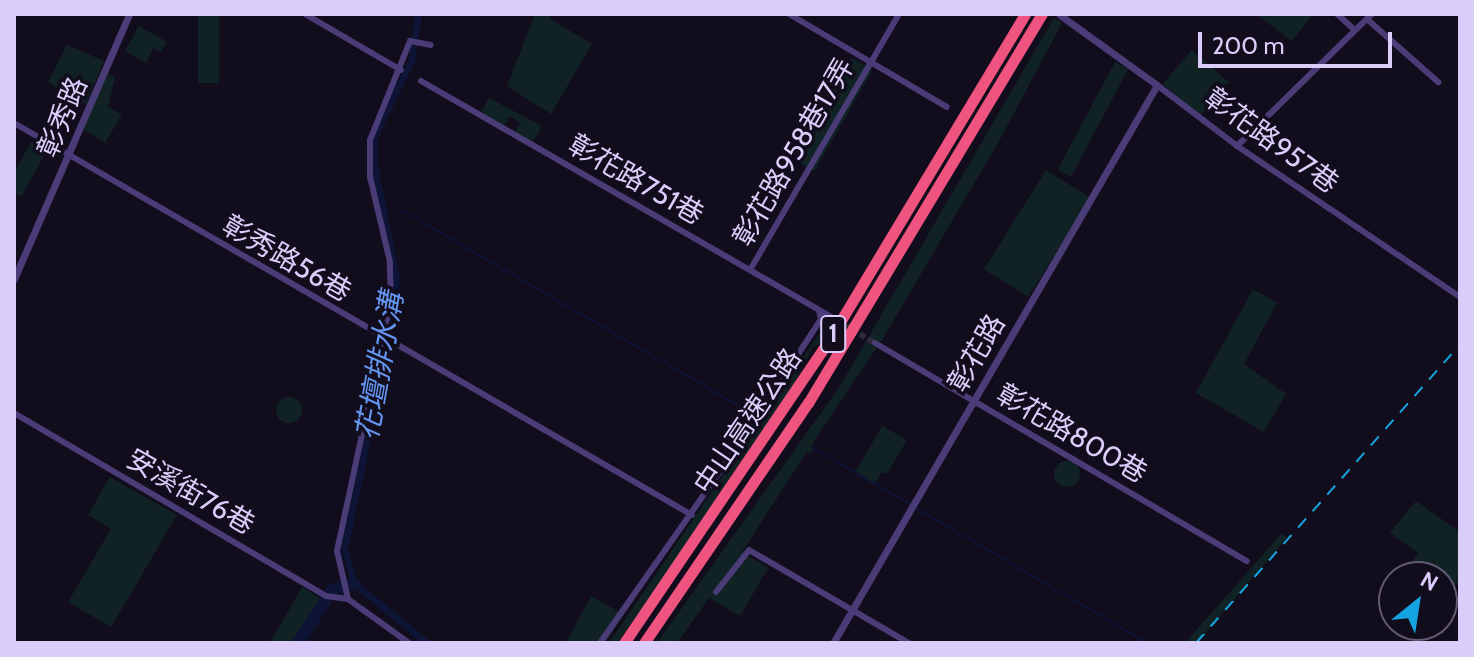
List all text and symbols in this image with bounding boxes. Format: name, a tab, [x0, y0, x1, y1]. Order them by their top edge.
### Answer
scale bar	[1202, 16, 1396, 66]
text: 200 m	[1212, 31, 1285, 60]
street label: 彰花路958巷17弄	[726, 52, 860, 252]
street label: 彰秀路	[30, 72, 94, 162]
street label: 彰花路957巷	[1199, 80, 1345, 200]
street label: 彰花路751巷	[562, 127, 710, 231]
street label: 彰秀路56巷	[217, 208, 357, 308]
water label: 花壇排水溝	[349, 289, 411, 443]
street label: 彰花路	[940, 308, 1012, 398]
road number: 1	[819, 312, 847, 356]
street label: 中山高速公路	[686, 342, 808, 500]
street label: 彰花路800巷	[991, 376, 1153, 490]
street label: 安溪街76巷	[121, 441, 261, 541]
north arrow	[1378, 561, 1458, 641]
text: N	[1416, 566, 1443, 597]

